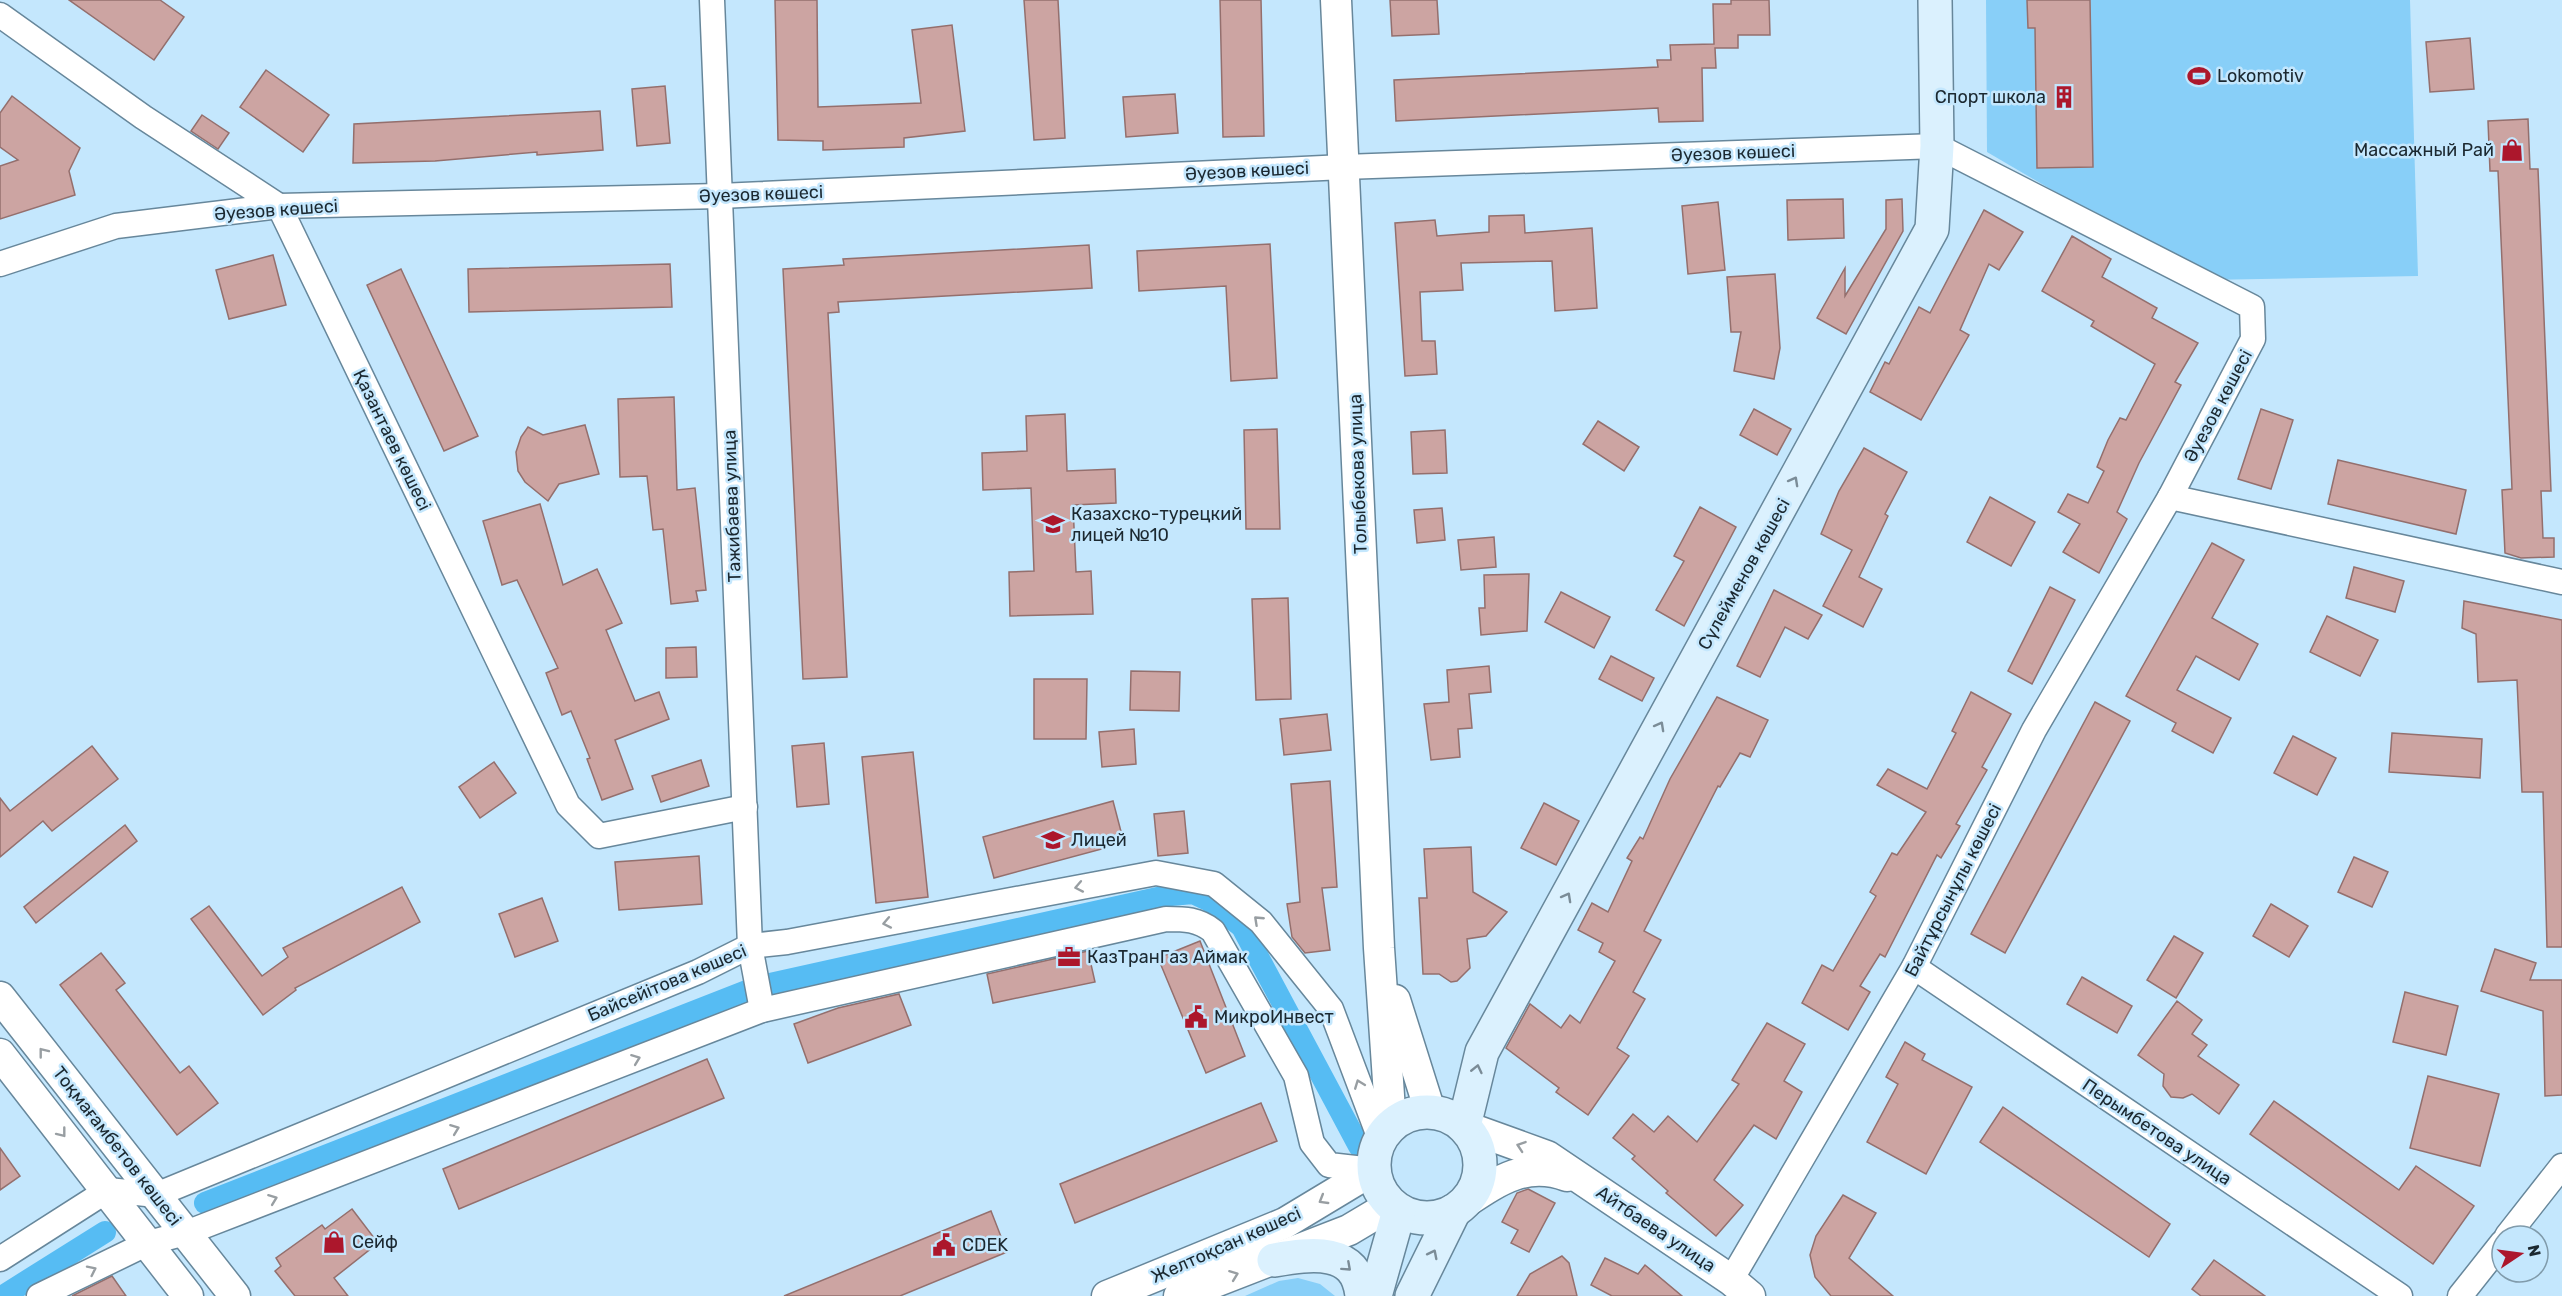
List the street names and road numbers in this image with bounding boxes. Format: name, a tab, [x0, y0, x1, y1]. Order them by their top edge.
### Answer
street label: Әуезов көшесі	[1671, 140, 1795, 166]
street label: Әуезов көшесі	[1184, 157, 1310, 185]
street label: Әуезов көшесі	[699, 181, 823, 207]
street label: Әуезов көшесі	[213, 195, 339, 225]
street label: Әуезов көшесі	[2179, 346, 2257, 466]
street label: Қазантаев көшесі	[348, 366, 436, 514]
street label: Толыбекова улица	[1344, 394, 1372, 554]
street label: Тажибаева улица	[718, 429, 746, 583]
street label: Сүлейменов көшесі	[1693, 494, 1795, 654]
street label: Байтұрсынұлы көшесі	[1900, 800, 2006, 980]
street label: Байсейітова көшесі	[584, 940, 750, 1026]
street label: Тоқмағамбетов көшесі	[48, 1062, 186, 1230]
street label: Перымбетова улица	[2078, 1074, 2236, 1190]
street label: Айтбаева улица	[1592, 1181, 1720, 1277]
street label: Желтоқсан көшесі	[1148, 1202, 1304, 1288]

